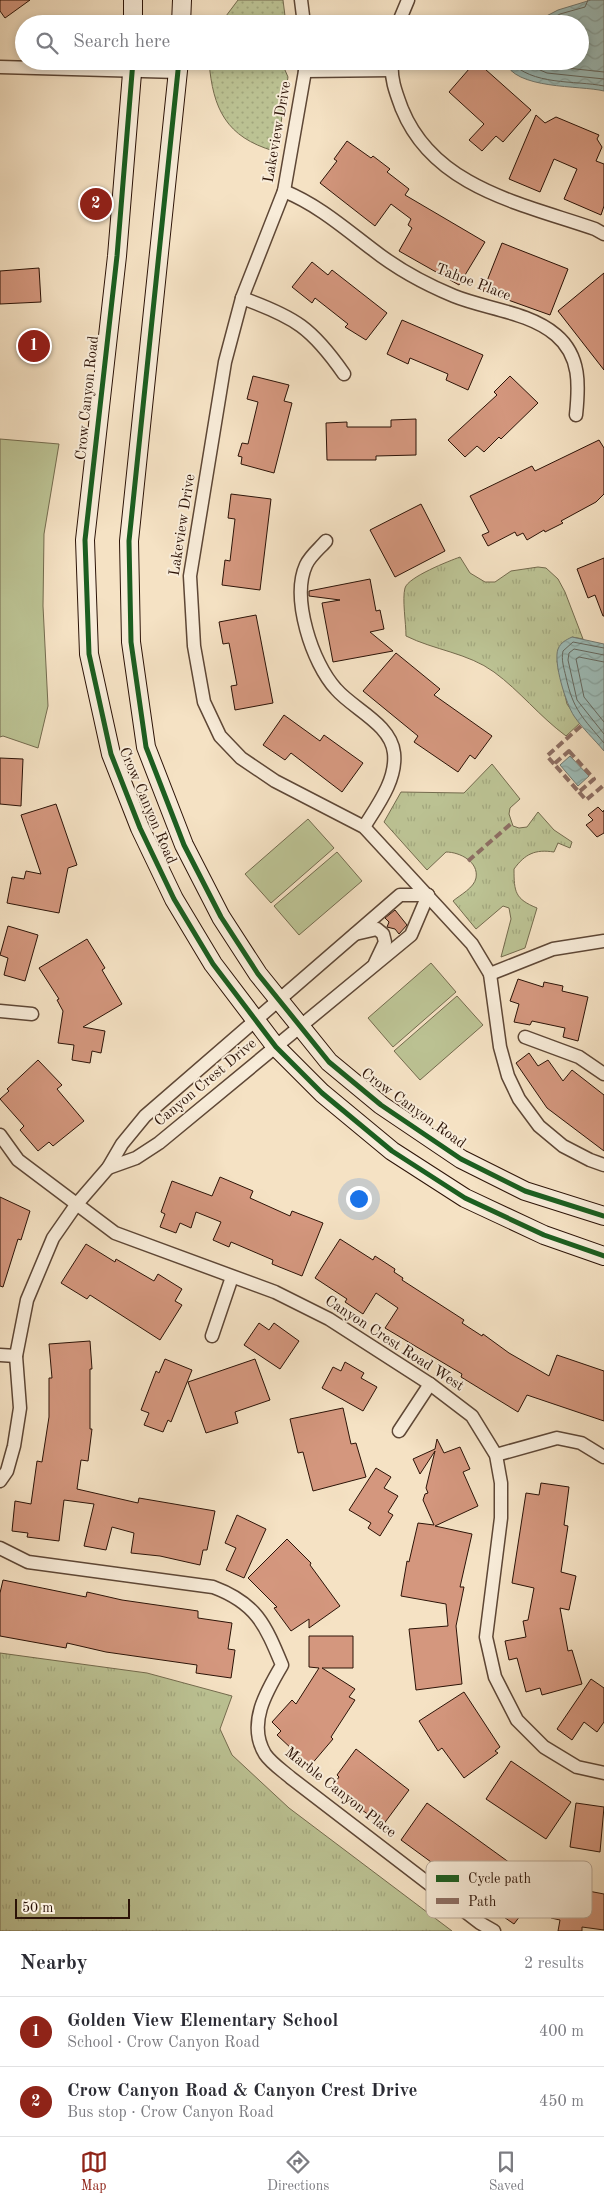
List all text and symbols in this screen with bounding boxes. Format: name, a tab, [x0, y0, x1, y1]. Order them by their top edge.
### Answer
search box	[15, 15, 589, 70]
icon: search	[33, 29, 61, 57]
text: Search here	[73, 33, 170, 52]
street label: Lakeview Drive	[262, 80, 294, 184]
pin: 2	[80, 185, 112, 223]
street label: Tahoe Place	[433, 262, 513, 304]
pin: 1	[18, 327, 50, 365]
street label: Crow Canyon Road	[74, 335, 102, 461]
street label: Lakeview Drive	[168, 473, 198, 577]
street label: Crow Canyon Road	[116, 745, 178, 867]
street label: Canyon Crest Drive	[152, 1036, 260, 1130]
street label: Crow Canyon Road	[358, 1066, 468, 1152]
your location	[346, 1186, 372, 1212]
street label: Canyon Crest Road West	[322, 1293, 466, 1395]
street label: Marble Canyon Place	[282, 1745, 399, 1841]
legend	[426, 1861, 592, 1918]
text: Cycle path	[468, 1872, 531, 1886]
text: Path	[468, 1895, 497, 1909]
scale bar	[15, 1896, 130, 1919]
text: 50 m	[22, 1901, 53, 1915]
text: Nearby	[20, 1953, 88, 1974]
text: 2 results	[524, 1956, 584, 1972]
text: Golden View Elementary School	[67, 2012, 338, 2031]
text: 1	[31, 2024, 41, 2040]
text: 400 m	[539, 2024, 584, 2040]
text: School · Crow Canyon Road	[67, 2035, 260, 2051]
text: Crow Canyon Road & Canyon Crest Drive	[67, 2082, 417, 2101]
text: 2	[31, 2094, 41, 2110]
text: 450 m	[539, 2094, 584, 2110]
text: Bus stop · Crow Canyon Road	[67, 2105, 274, 2121]
tab: Map	[80, 2148, 108, 2195]
tab: Directions	[267, 2148, 329, 2195]
tab: Saved	[489, 2148, 524, 2195]

